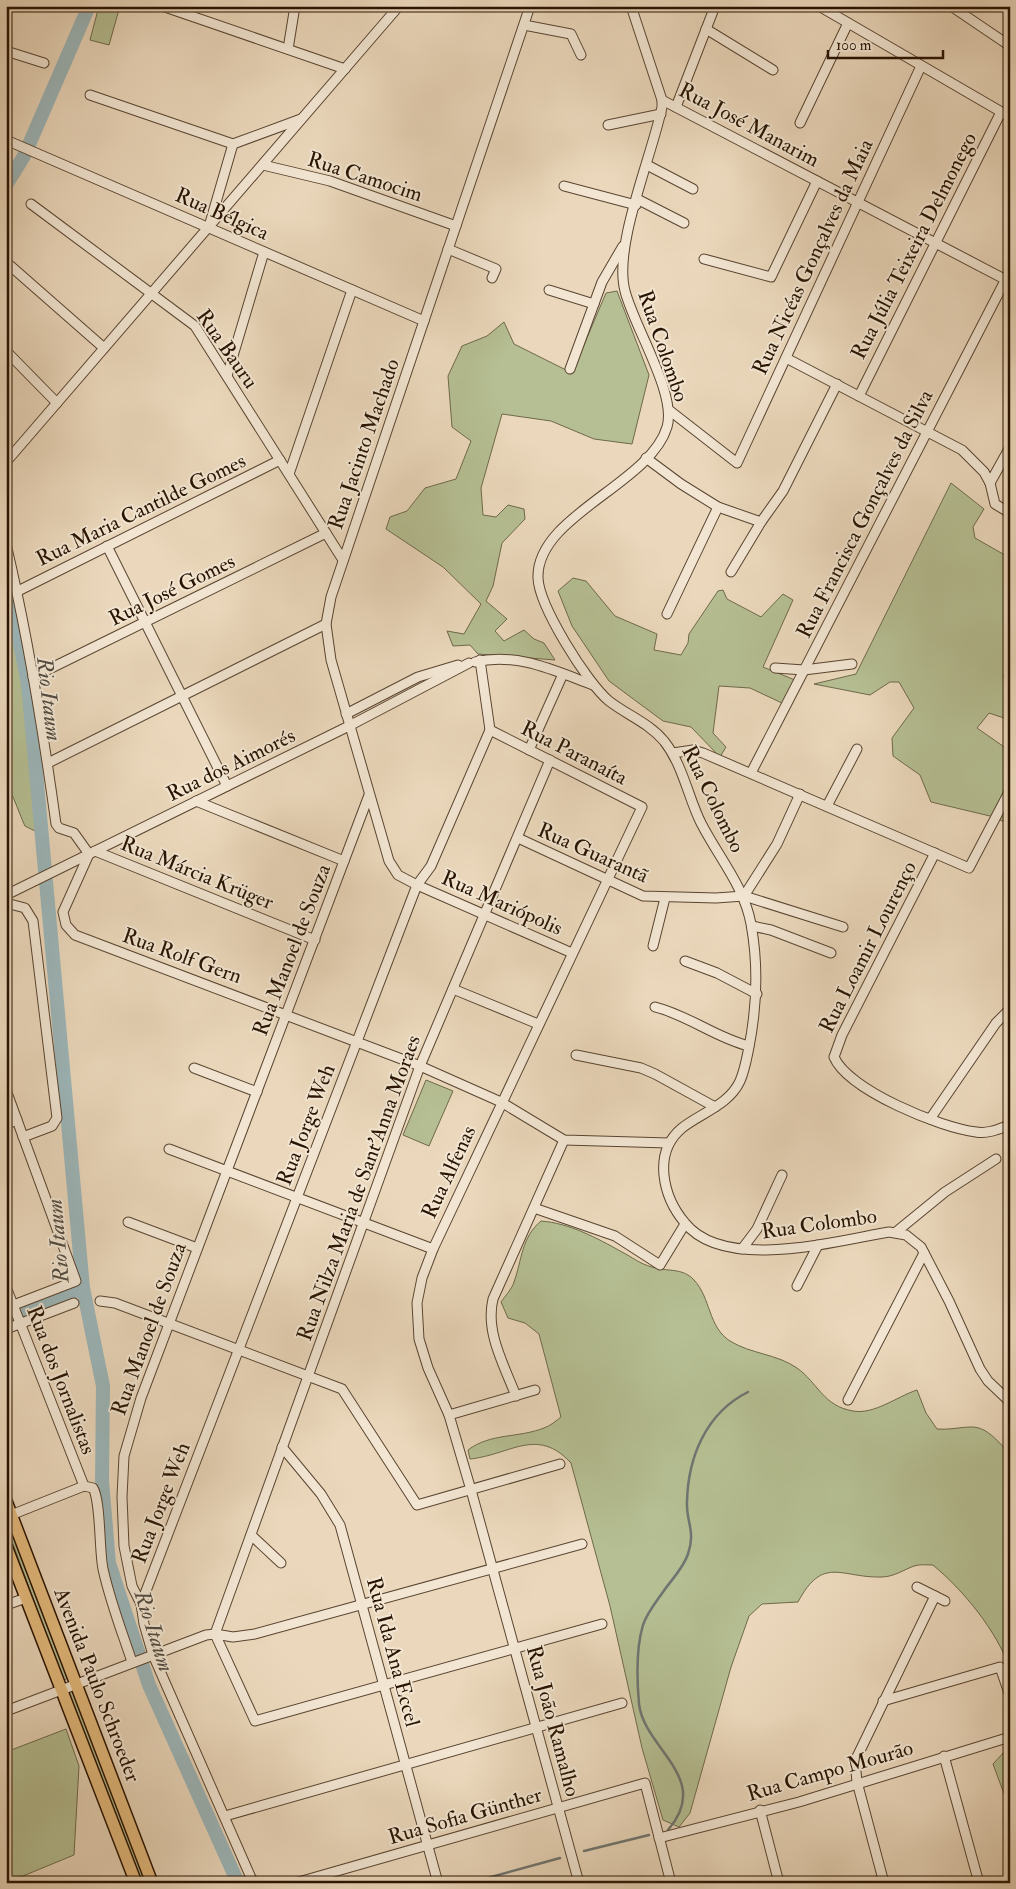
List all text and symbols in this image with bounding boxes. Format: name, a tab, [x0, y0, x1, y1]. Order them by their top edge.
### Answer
scale bar	[828, 28, 944, 60]
text: 100 m	[836, 36, 872, 55]
street label: Rua José Manarim	[674, 77, 824, 173]
street label: Rua Júlia Teixeira Delmonego	[845, 128, 983, 364]
street label: Rua Nicéas Gonçalves da Maia	[746, 135, 880, 379]
street label: Rua Camocim	[304, 146, 426, 208]
street label: Rua Bélgica	[171, 181, 273, 247]
street label: Rua Colombo	[631, 287, 695, 405]
street label: Rua Bauru	[190, 304, 264, 394]
street label: Rua Jacinto Machado	[322, 355, 406, 533]
street label: Rua Francisca Gonçalves da Silva	[791, 385, 940, 643]
street label: Rua Maria Cantilde Gomes	[32, 447, 250, 573]
street label: Rua José Gomes	[104, 548, 240, 632]
water label: Rio Itaum	[30, 655, 68, 742]
street label: Rua Paranaíta	[516, 715, 632, 792]
street label: Rua dos Aimorés	[162, 722, 300, 808]
street label: Rua Colombo	[675, 741, 751, 857]
street label: Rua Guarantã	[533, 817, 653, 890]
street label: Rua Márcia Krüger	[117, 830, 278, 916]
street label: Rua Loamir Lourenço	[813, 857, 923, 1037]
street label: Rua Manoel de Souza	[247, 860, 337, 1040]
street label: Rua Mariópolis	[437, 864, 567, 942]
street label: Rua Rolf Gern	[119, 922, 246, 990]
street label: Rua Nilza Maria de Sant'Anna Moraes	[291, 1031, 427, 1345]
street label: Rua Jorge Weh	[271, 1061, 341, 1189]
street label: Rua Alfenas	[416, 1121, 482, 1223]
water label: Rio Itaum	[40, 1198, 76, 1285]
street label: Rua Colombo	[760, 1203, 878, 1245]
street label: Rua Manoel de Souza	[105, 1239, 193, 1419]
street label: Rua dos Jornalistas	[20, 1302, 102, 1458]
street label: Rua Jorge Weh	[126, 1439, 196, 1567]
street label: Rua Ida Ana Eccel	[360, 1574, 426, 1730]
street label: Avenida Paulo Schroeder	[47, 1583, 147, 1786]
water label: Rio Itaum	[127, 1586, 180, 1675]
street label: Rua João Ramalho	[520, 1643, 586, 1799]
street label: Rua Campo Mourão	[744, 1734, 916, 1808]
street label: Rua Sofia Günther	[385, 1781, 545, 1851]

